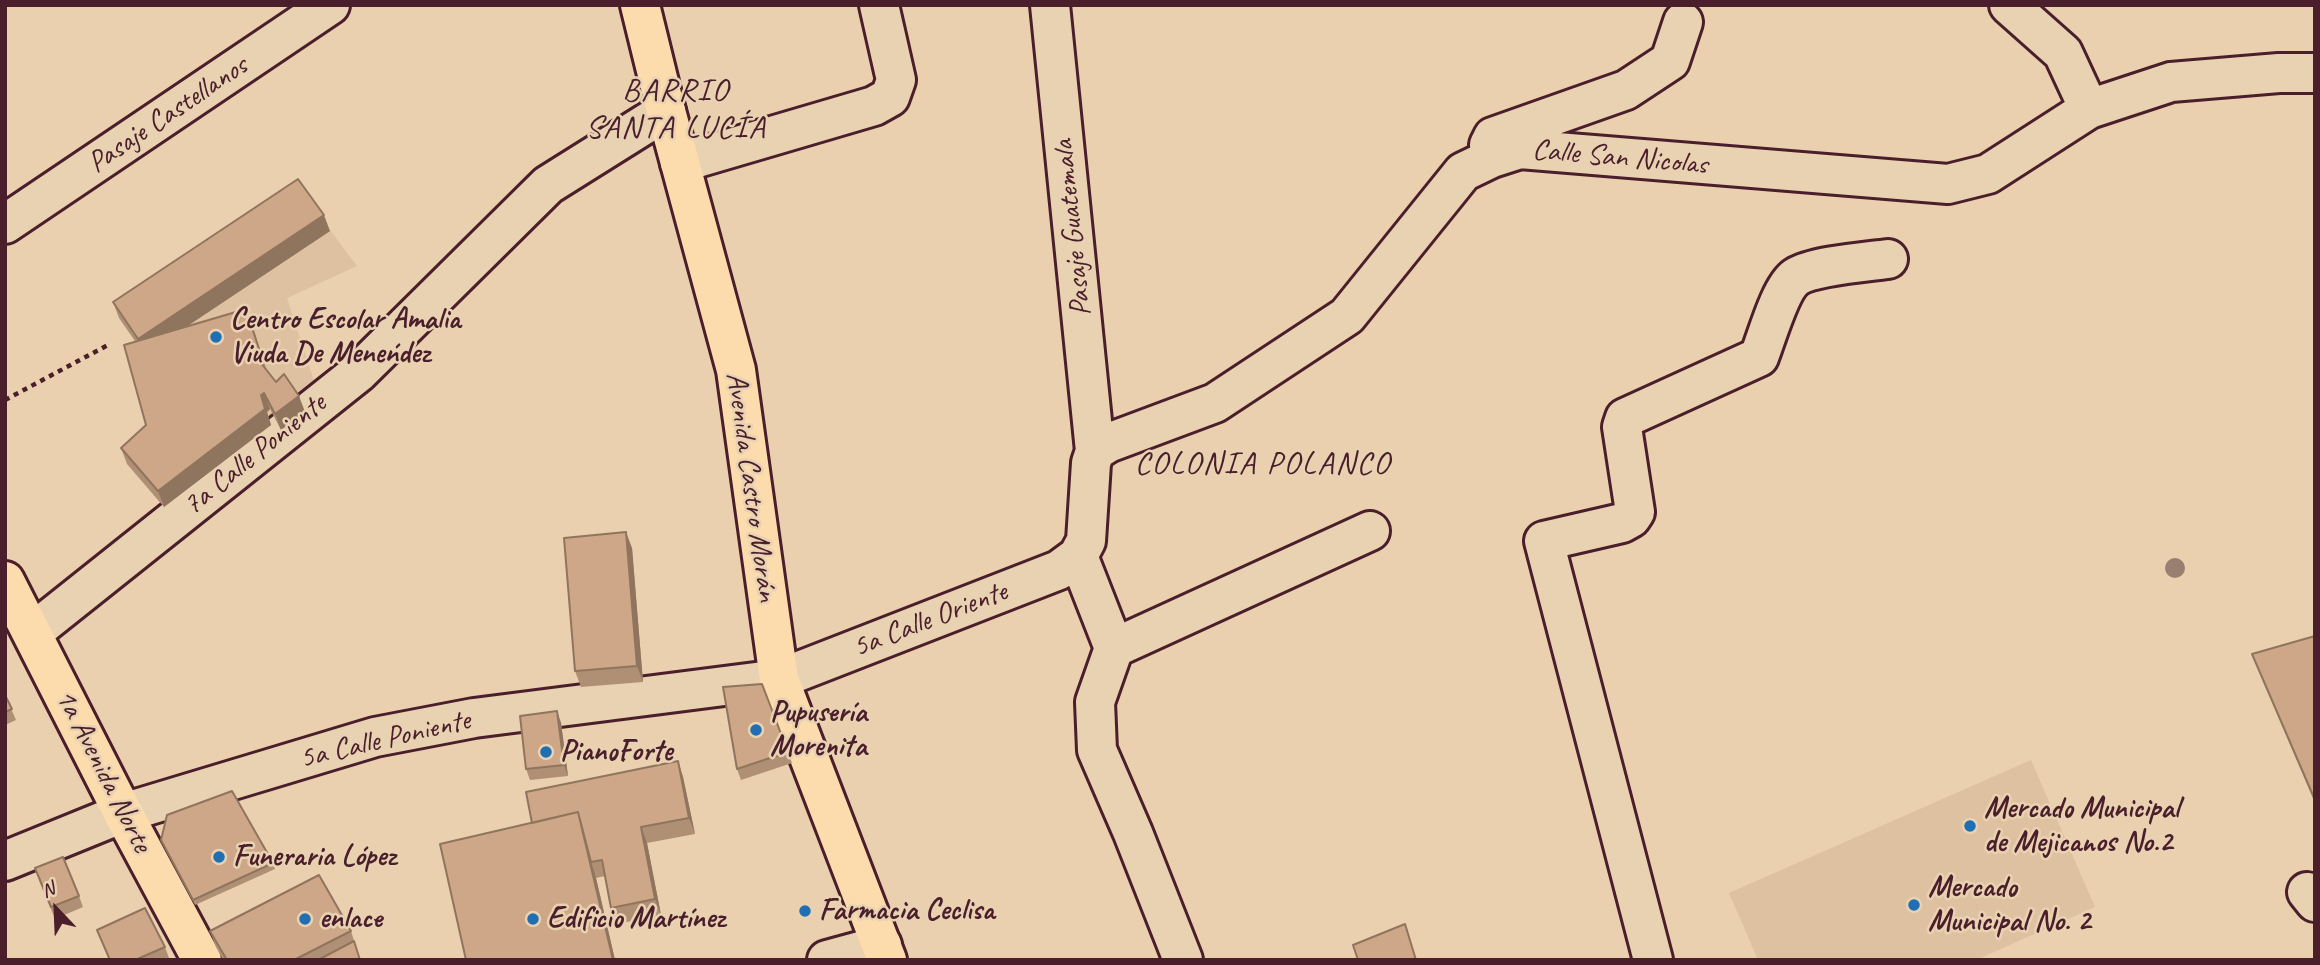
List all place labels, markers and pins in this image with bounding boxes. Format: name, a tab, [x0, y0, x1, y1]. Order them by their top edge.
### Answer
place label: Centro Escolar Amalia Viuda De Meneńdez	[230, 302, 460, 372]
marker: Centro Escolar Amalia Viuda De Meneńdez	[208, 329, 224, 345]
place label: Pupusería Morenita	[770, 695, 867, 766]
marker: Pupusería Morenita	[748, 722, 764, 738]
place label: PianoForte	[560, 734, 672, 770]
marker: PianoForte	[538, 744, 554, 760]
place label: Mercado Municipal de Mejicanos No.2	[1984, 791, 2179, 862]
marker: Mercado Municipal de Mejicanos No.2	[1962, 818, 1978, 834]
place label: Funeraria López	[233, 839, 395, 875]
marker: Funeraria López	[211, 849, 227, 865]
place label: Mercado Municipal No. 2	[1928, 870, 2090, 940]
place label: Farmacia Ceclisa	[819, 893, 994, 929]
marker: Mercado Municipal No. 2	[1906, 897, 1922, 913]
place label: enlace	[319, 901, 382, 937]
place label: Edificio Martínez	[547, 901, 724, 937]
marker: Farmacia Ceclisa	[797, 903, 813, 919]
marker: enlace	[297, 911, 313, 927]
marker: Edificio Martínez	[525, 911, 541, 927]

